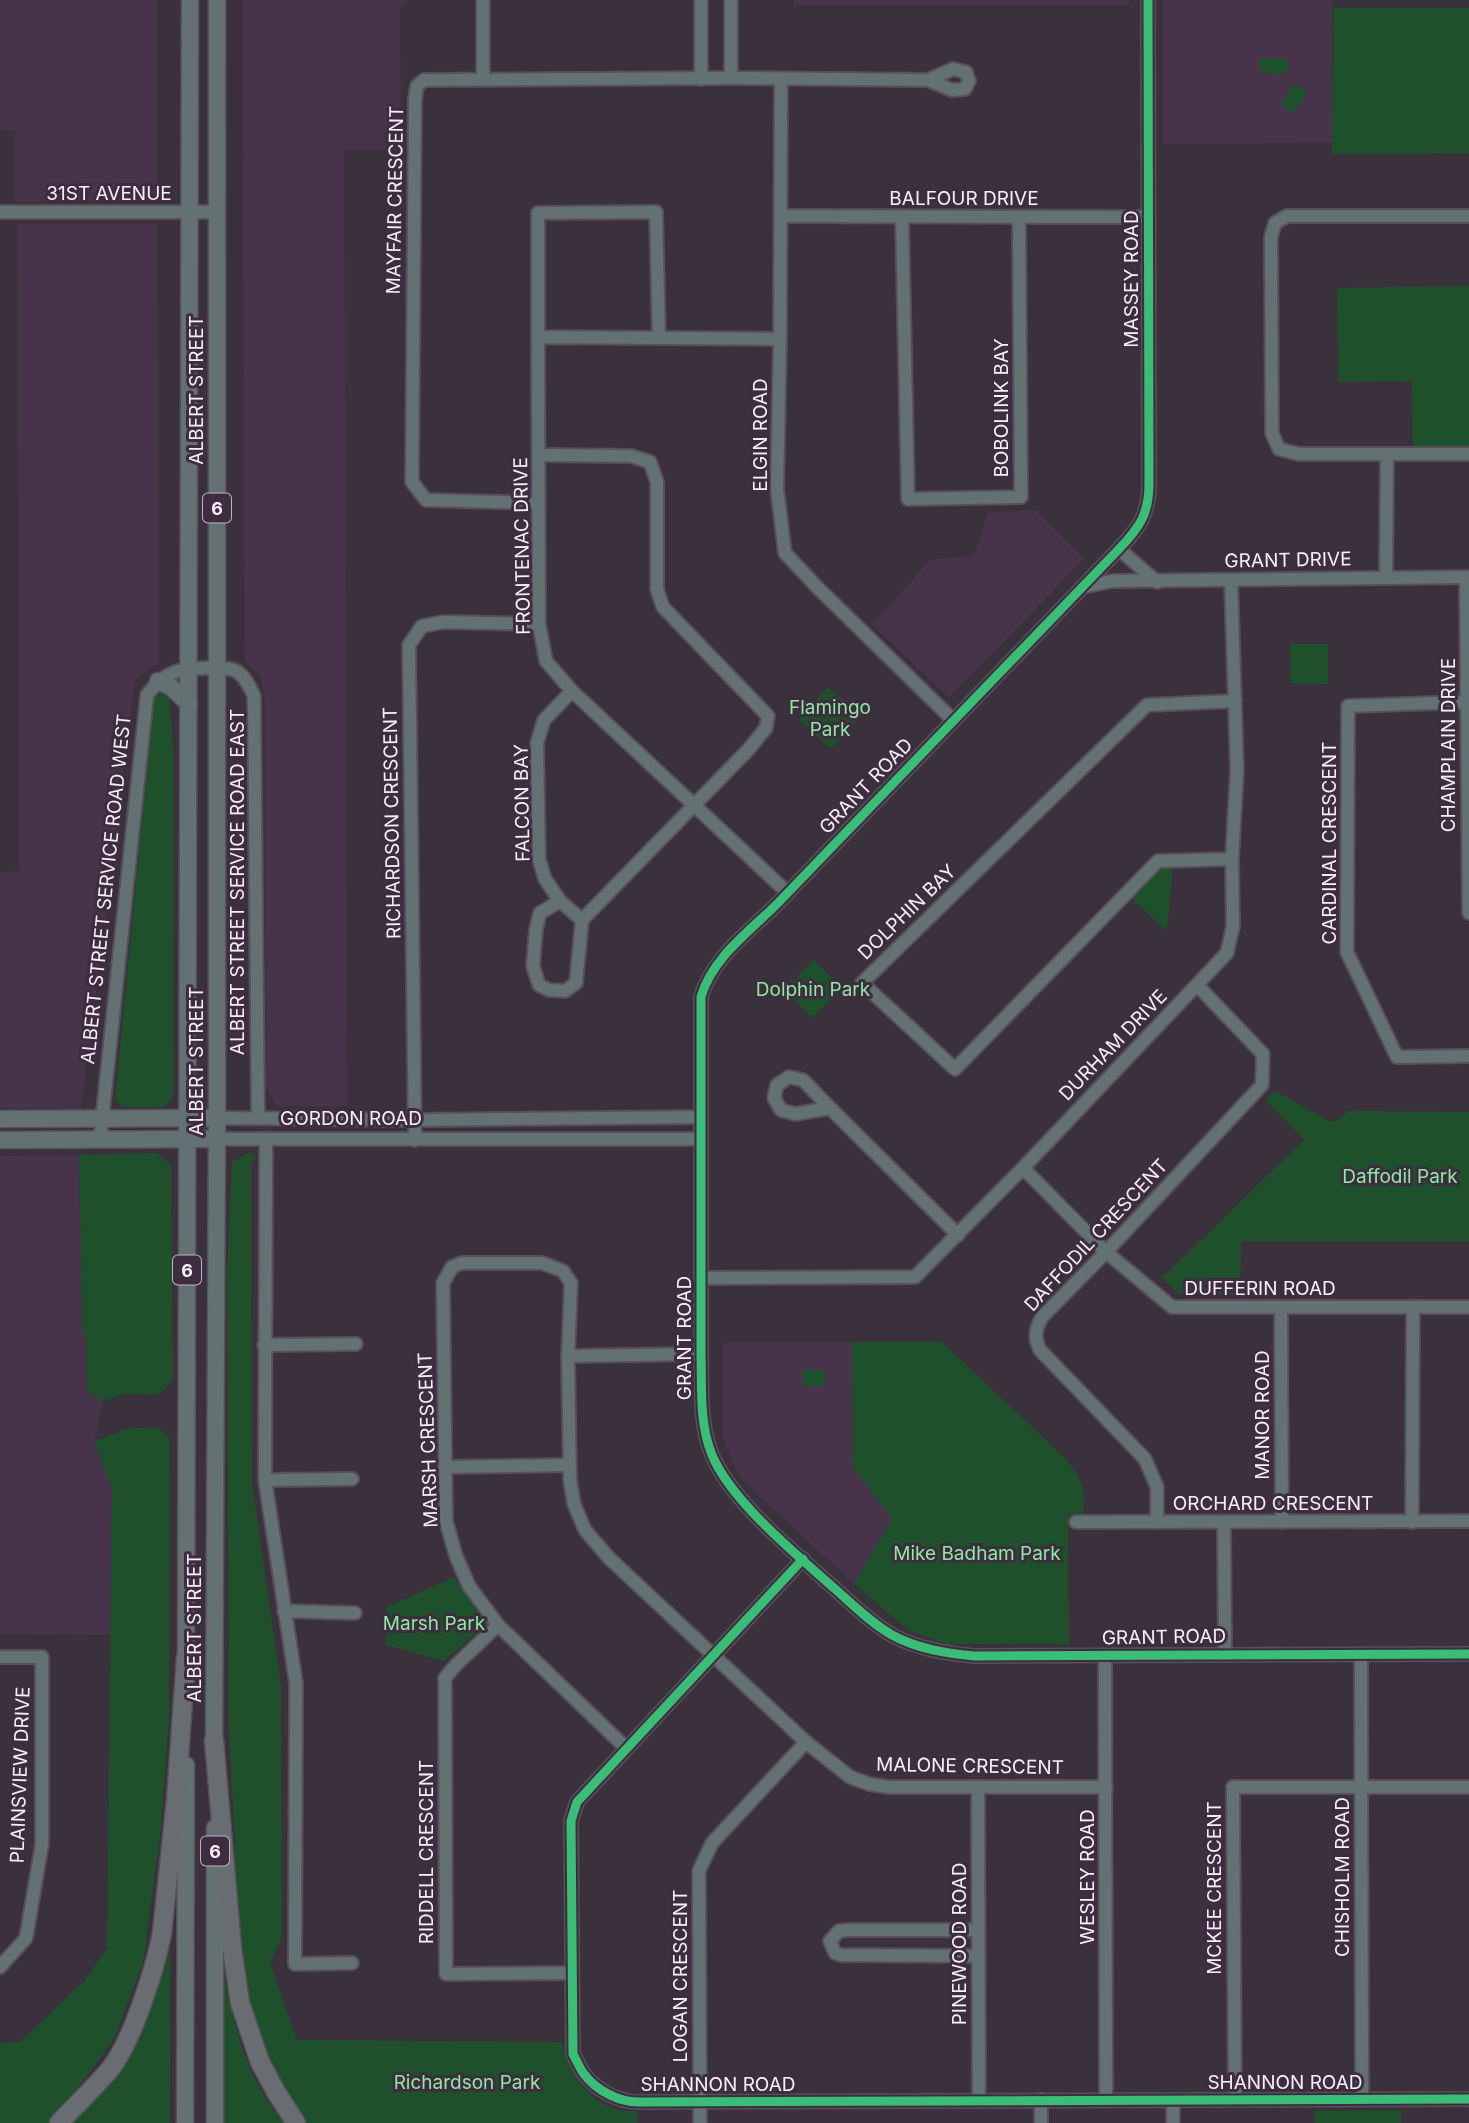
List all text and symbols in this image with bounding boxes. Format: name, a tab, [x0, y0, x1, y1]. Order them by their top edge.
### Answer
street label: MAYFAIR CRESCENT	[382, 105, 408, 295]
street label: 31ST AVENUE	[46, 182, 172, 205]
street label: BALFOUR DRIVE	[889, 187, 1039, 210]
street label: MASSEY ROAD	[1120, 210, 1143, 348]
street label: ALBERT STREET	[185, 315, 208, 465]
street label: BOBOLINK BAY	[990, 338, 1013, 478]
street label: ELGIN ROAD	[749, 378, 772, 492]
street label: FRONTENAC DRIVE	[509, 457, 535, 635]
road number: 6	[203, 494, 231, 522]
street label: GRANT DRIVE	[1224, 547, 1352, 573]
street label: CHAMPLAIN DRIVE	[1437, 658, 1460, 832]
park label: Flamingo Park	[789, 696, 871, 741]
street label: RICHARDSON CRESCENT	[378, 707, 406, 939]
street label: ALBERT STREET SERVICE ROAD EAST	[226, 709, 249, 1055]
street label: ALBERT STREET SERVICE ROAD WEST	[76, 713, 136, 1065]
street label: GRANT ROAD	[815, 733, 917, 839]
street label: CARDINAL CRESCENT	[1318, 742, 1341, 944]
street label: FALCON BAY	[509, 744, 535, 862]
street label: DOLPHIN BAY	[853, 860, 961, 964]
park label: Dolphin Park	[756, 978, 871, 1001]
street label: DURHAM DRIVE	[1054, 985, 1172, 1105]
street label: ALBERT STREET	[185, 986, 208, 1136]
street label: GORDON ROAD	[280, 1107, 422, 1130]
street label: DAFFODIL CRESCENT	[1020, 1154, 1172, 1316]
park label: Daffodil Park	[1342, 1165, 1458, 1188]
road number: 6	[173, 1255, 201, 1284]
street label: GRANT ROAD	[673, 1276, 696, 1400]
street label: DUFFERIN ROAD	[1184, 1277, 1336, 1300]
street label: MANOR ROAD	[1251, 1350, 1274, 1480]
street label: MARSH CRESCENT	[413, 1352, 443, 1528]
street label: ORCHARD CRESCENT	[1173, 1492, 1373, 1515]
park label: Mike Badham Park	[893, 1542, 1061, 1565]
street label: ALBERT STREET	[183, 1553, 206, 1703]
park label: Marsh Park	[383, 1612, 486, 1635]
street label: GRANT ROAD	[1102, 1624, 1226, 1650]
street label: PLAINSVIEW DRIVE	[5, 1686, 35, 1864]
street label: MALONE CRESCENT	[876, 1753, 1064, 1779]
street label: RIDDELL CRESCENT	[415, 1760, 438, 1944]
street label: CHISHOLM ROAD	[1331, 1797, 1354, 1957]
street label: MCKEE CRESCENT	[1203, 1801, 1226, 1975]
street label: WESLEY ROAD	[1076, 1809, 1099, 1945]
road number: 6	[201, 1837, 229, 1866]
street label: PINEWOOD ROAD	[948, 1863, 971, 2025]
street label: LOGAN CRESCENT	[669, 1890, 692, 2062]
park label: Richardson Park	[394, 2071, 541, 2094]
street label: SHANNON ROAD	[1207, 2071, 1363, 2094]
street label: SHANNON ROAD	[640, 2073, 796, 2096]

